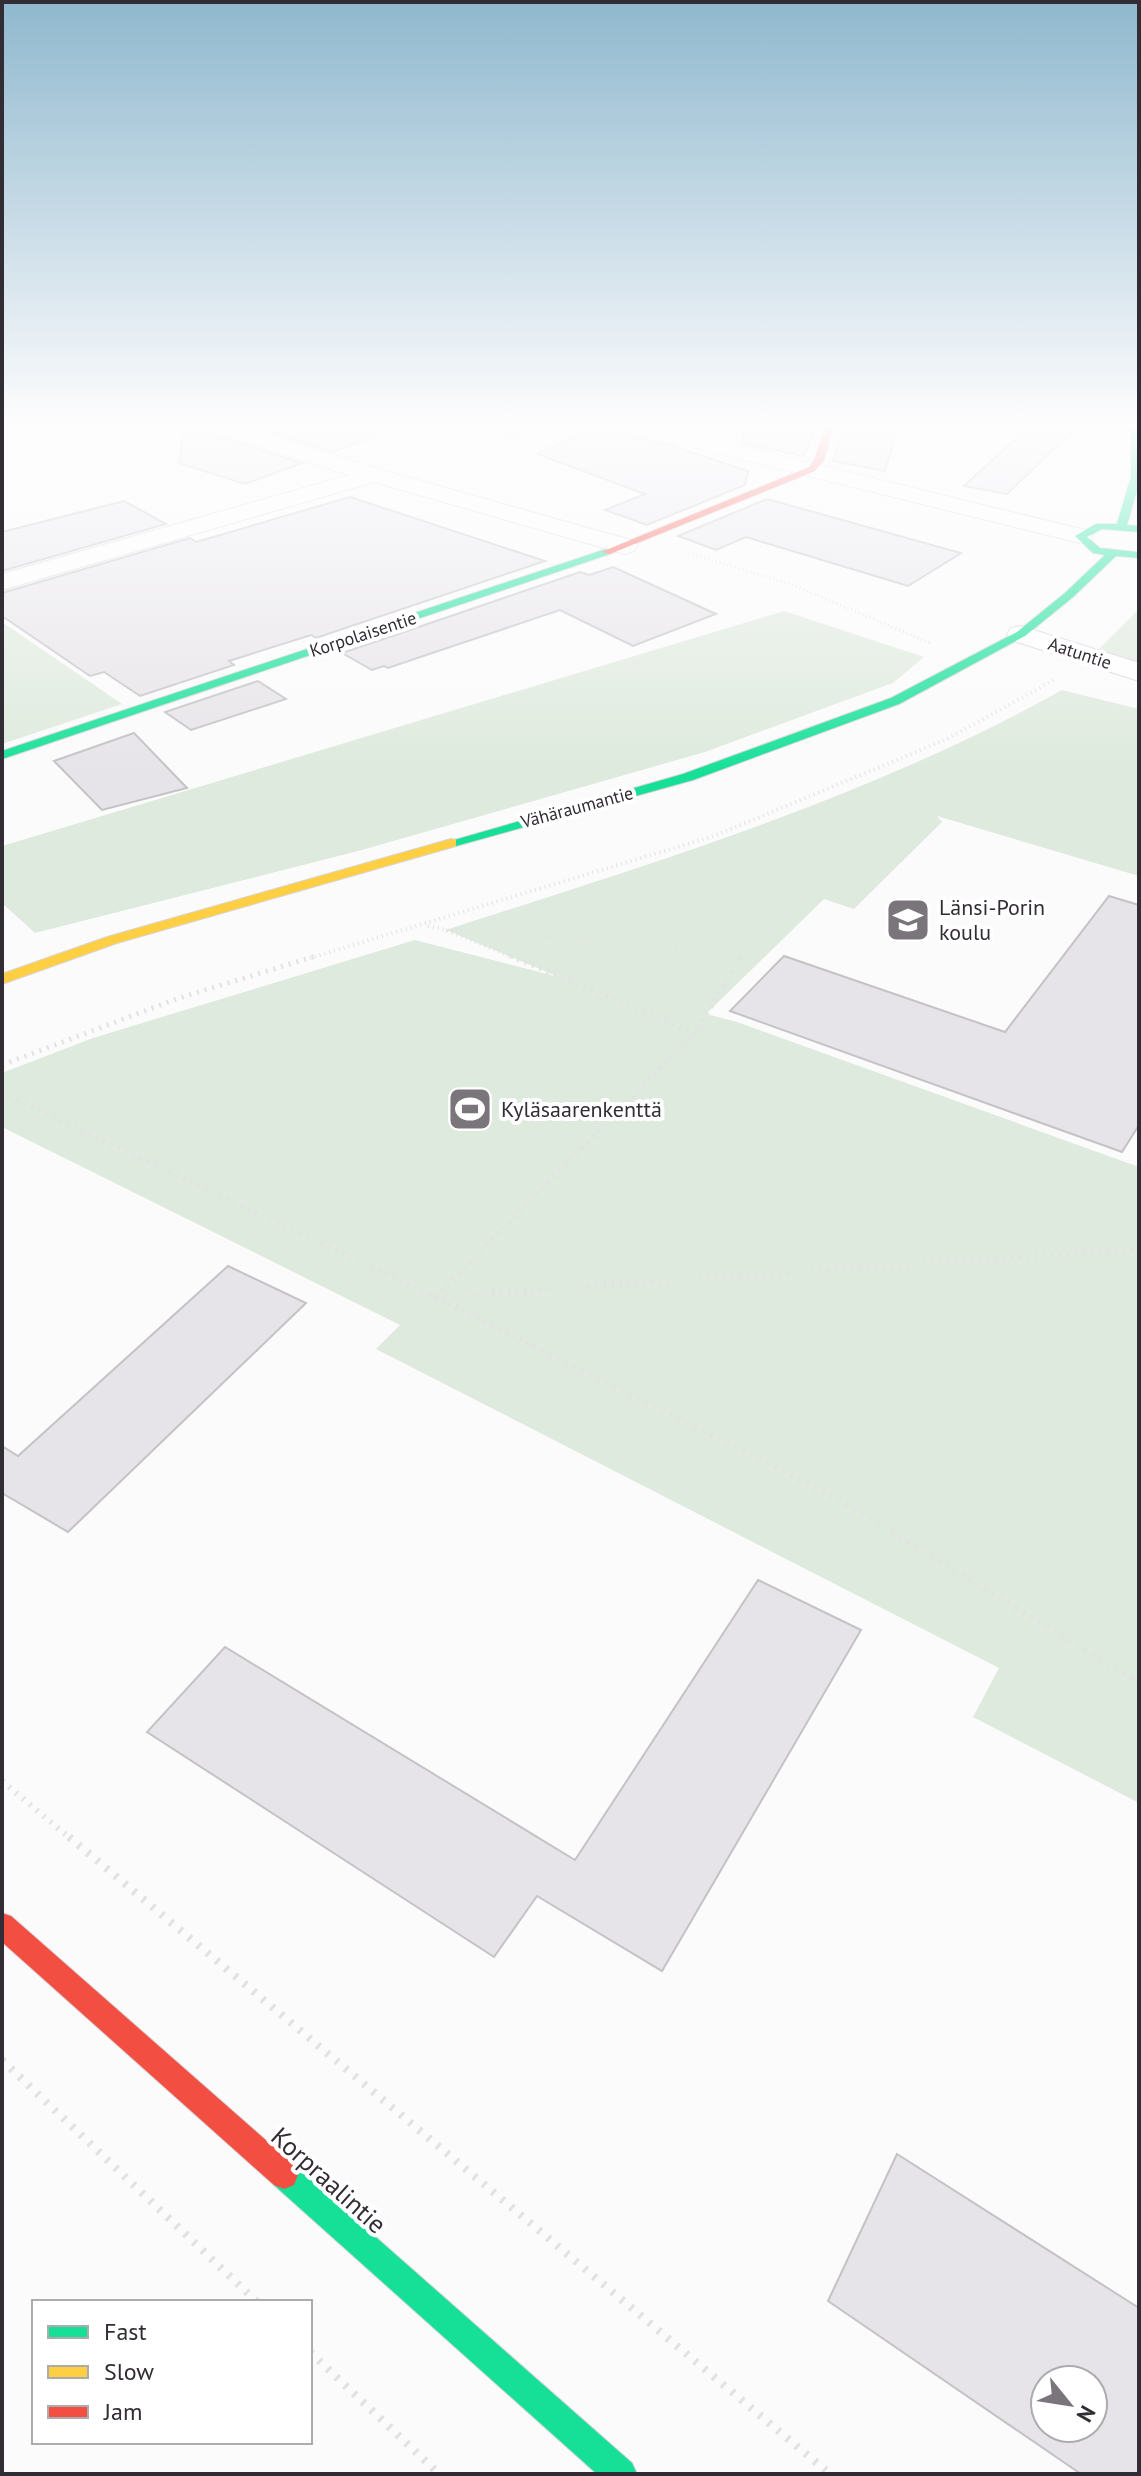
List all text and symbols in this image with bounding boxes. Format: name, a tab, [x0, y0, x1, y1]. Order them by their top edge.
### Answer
street label: Korpolaisentie	[307, 606, 419, 662]
street label: Aatuntie	[1045, 632, 1115, 674]
street label: Vähäraumantie	[517, 781, 636, 833]
place label: Länsi-Porin koulu	[939, 893, 1045, 946]
school or university icon: Länsi-Porin koulu	[884, 896, 932, 944]
sports icon: Kyläsaarenkenttä	[446, 1085, 494, 1133]
place label: Kyläsaarenkenttä	[501, 1095, 662, 1123]
street label: Korpraalintie	[265, 2120, 393, 2240]
legend	[32, 2300, 312, 2444]
text: Fast	[104, 2316, 147, 2347]
text: Slow	[104, 2356, 154, 2387]
north arrow	[1029, 2364, 1109, 2444]
text: Jam	[103, 2396, 142, 2427]
text: N	[1071, 2401, 1102, 2427]

